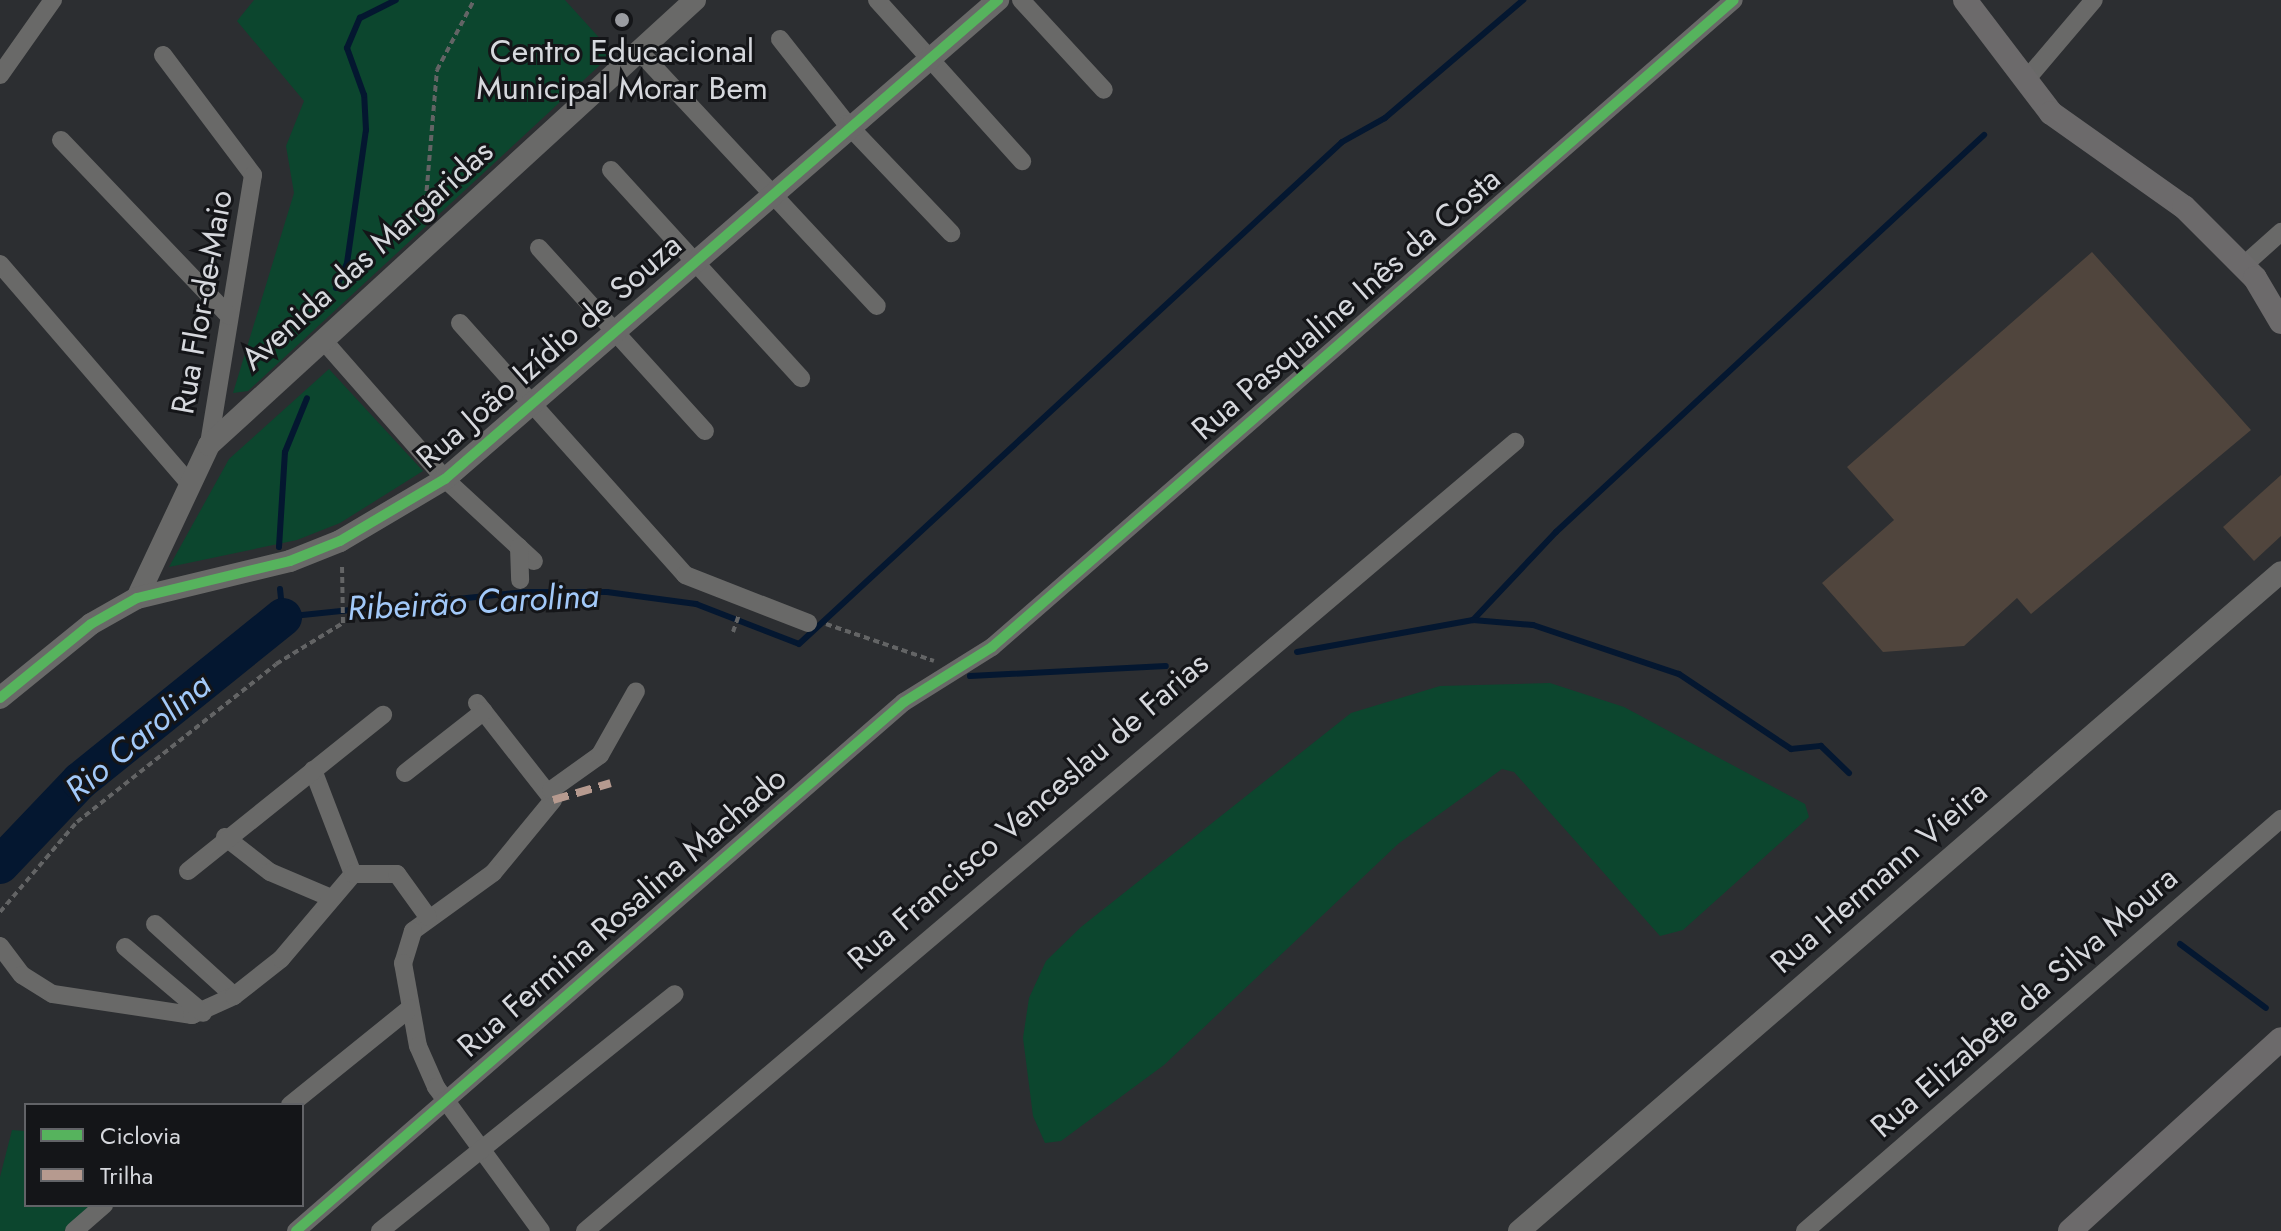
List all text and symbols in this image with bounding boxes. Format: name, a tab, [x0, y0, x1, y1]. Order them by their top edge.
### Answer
marker: Centro Educacional Municipal Morar Bem	[613, 11, 631, 29]
place label: Centro Educacional Municipal Morar Bem	[476, 33, 768, 108]
street label: Avenida das Margaridas	[233, 132, 501, 378]
street label: Rua Pasqualine Inês da Costa	[1184, 160, 1508, 448]
street label: Rua Flor-de-Maio	[163, 187, 241, 417]
street label: Rua João Izídio de Souza	[409, 226, 689, 476]
water label: Ribeirão Carolina	[346, 575, 600, 629]
street label: Rua Francisco Venceslau de Farias	[840, 644, 1216, 978]
water label: Rio Carolina	[57, 664, 219, 810]
street label: Rua Fermina Rosalina Machado	[450, 759, 794, 1065]
street label: Rua Hermann Vieira	[1763, 773, 1995, 981]
street label: Rua Elizabete da Silva Moura	[1863, 858, 2185, 1146]
legend	[24, 1103, 304, 1207]
text: Ciclovia	[100, 1118, 181, 1153]
text: Trilha	[100, 1158, 153, 1193]

